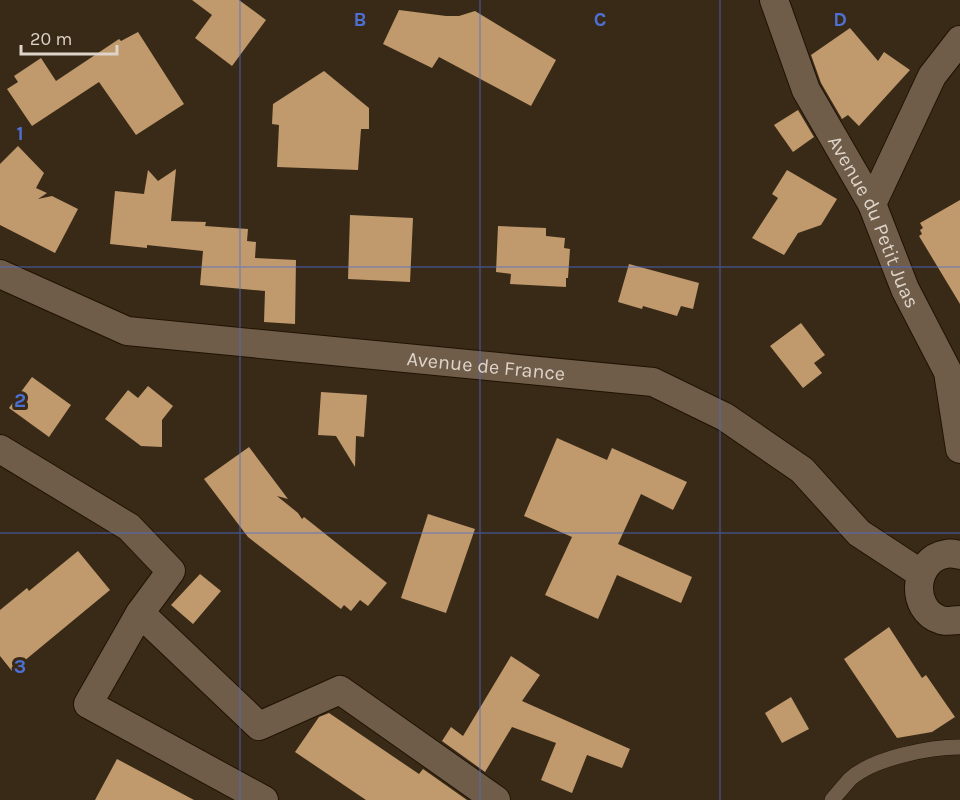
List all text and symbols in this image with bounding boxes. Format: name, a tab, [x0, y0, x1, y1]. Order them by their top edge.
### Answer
text: B	[354, 8, 366, 31]
text: C	[594, 8, 606, 31]
text: D	[833, 8, 847, 31]
scale bar	[21, 18, 117, 56]
text: 20 m	[30, 28, 72, 50]
text: 1	[16, 122, 24, 145]
street label: Avenue du Petit Juas	[823, 131, 924, 312]
street label: Avenue de France	[406, 347, 566, 385]
text: 2	[14, 389, 26, 412]
text: 3	[14, 655, 26, 678]

